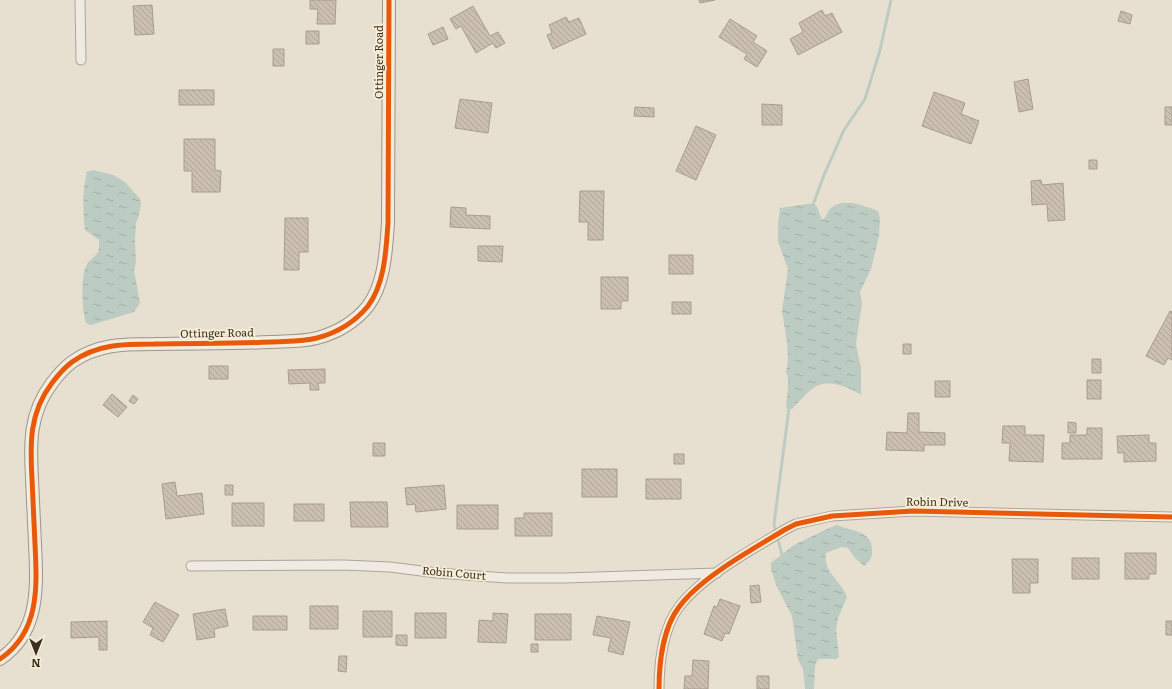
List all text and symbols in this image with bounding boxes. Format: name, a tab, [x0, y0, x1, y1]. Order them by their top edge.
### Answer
street label: Ottinger Road	[370, 25, 386, 99]
street label: Ottinger Road	[180, 323, 254, 341]
street label: Robin Drive	[906, 492, 969, 510]
street label: Robin Court	[421, 561, 487, 583]
north arrow	[16, 633, 56, 673]
text: N	[31, 656, 41, 672]

